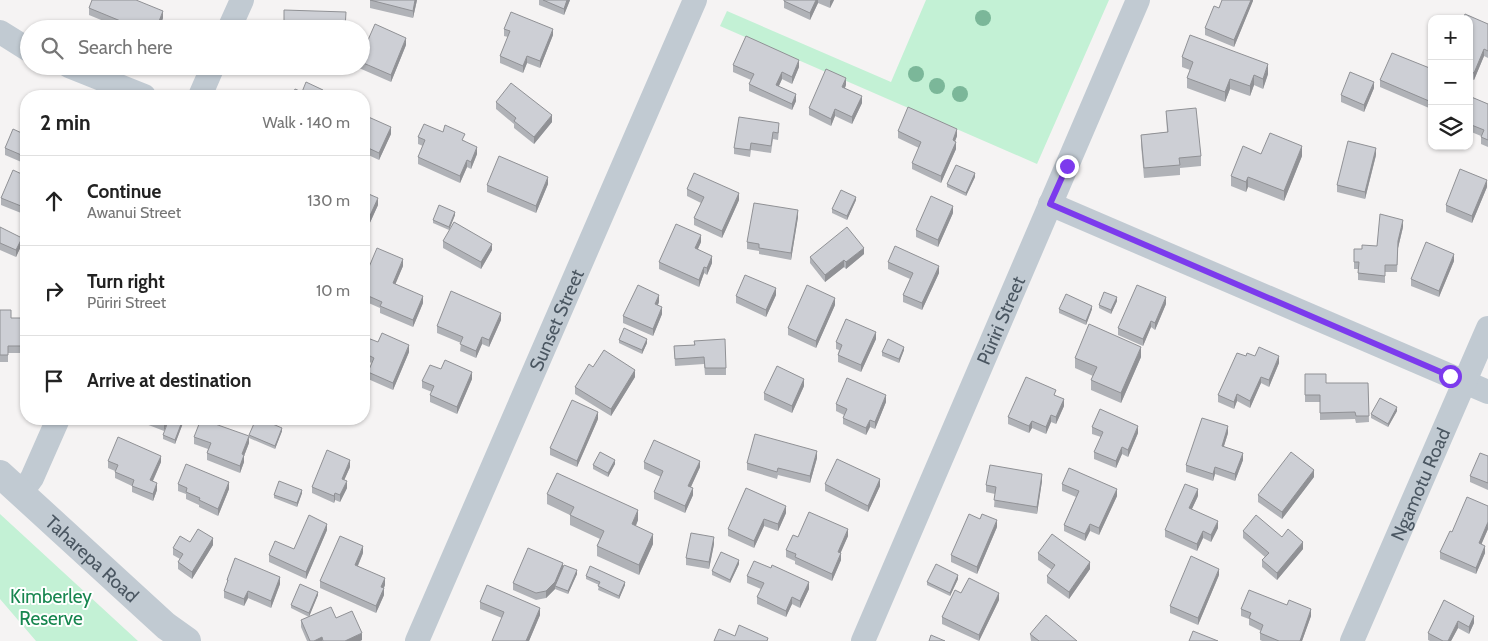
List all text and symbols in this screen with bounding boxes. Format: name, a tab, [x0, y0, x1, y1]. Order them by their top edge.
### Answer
map controls	[1428, 15, 1473, 150]
button: +	[1428, 15, 1473, 60]
search box	[20, 20, 370, 75]
icon: search	[38, 34, 66, 62]
text: Search here	[78, 36, 172, 59]
button: −	[1428, 60, 1473, 105]
button: layers	[1428, 105, 1473, 150]
text: 2 min	[40, 110, 91, 135]
text: Walk · 140 m	[263, 113, 350, 132]
route end	[1056, 155, 1079, 178]
text: Continue	[87, 180, 161, 203]
icon: ahead	[40, 187, 68, 215]
text: 130 m	[307, 191, 350, 210]
text: Awanui Street	[87, 203, 181, 222]
street label: Sunset Street	[524, 265, 589, 374]
text: Turn right	[87, 270, 165, 293]
street label: Pūriri Street	[971, 272, 1030, 368]
icon: right	[40, 277, 68, 305]
text: 10 m	[316, 281, 350, 300]
text: Pūriri Street	[87, 293, 166, 312]
route start	[1439, 365, 1462, 388]
icon: arrive	[40, 367, 68, 395]
text: Arrive at destination	[87, 369, 251, 392]
street label: Ngamotu Road	[1386, 424, 1455, 544]
street label: Taharepa Road	[41, 510, 144, 607]
park label: Kimberley Reserve	[10, 585, 92, 630]

